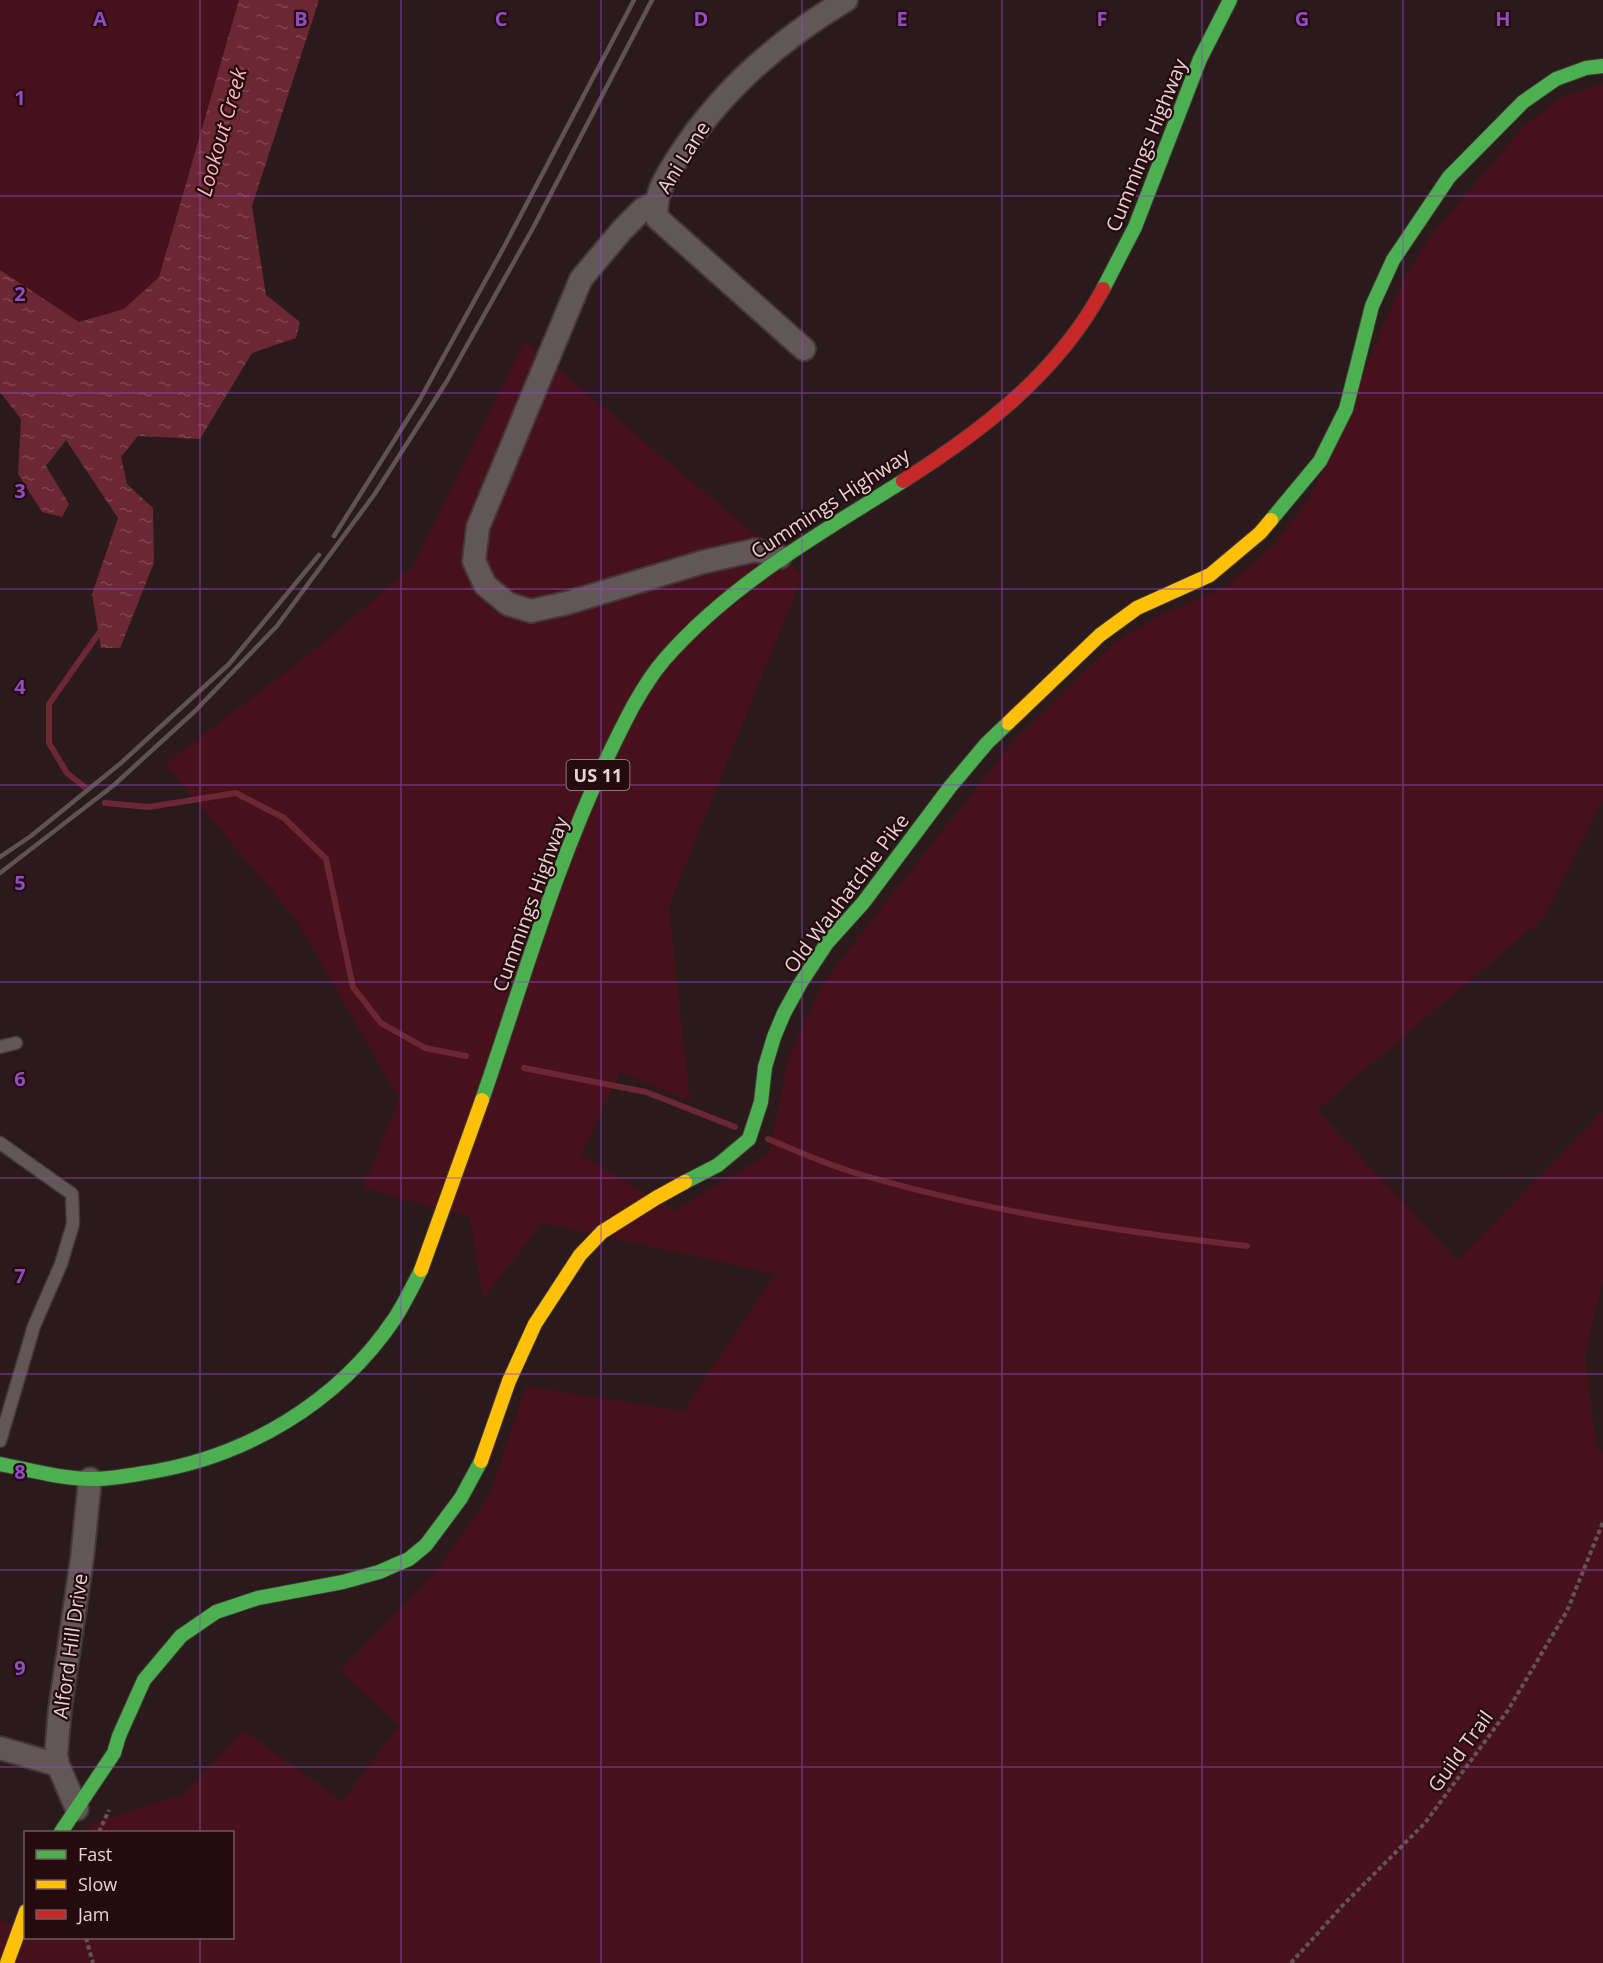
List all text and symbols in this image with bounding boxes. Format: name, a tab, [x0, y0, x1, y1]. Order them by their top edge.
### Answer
text: A	[93, 5, 107, 32]
text: B	[294, 5, 308, 32]
text: C	[495, 5, 508, 32]
text: D	[694, 5, 708, 32]
text: E	[896, 5, 908, 32]
text: F	[1097, 5, 1107, 32]
text: G	[1295, 5, 1309, 32]
text: H	[1495, 5, 1511, 32]
street label: Cummings Highway	[1099, 54, 1193, 236]
water label: Lookout Creek	[189, 64, 253, 199]
text: 1	[14, 84, 26, 111]
street label: Ani Lane	[650, 116, 716, 198]
text: 2	[14, 280, 26, 307]
street label: Cummings Highway	[745, 441, 915, 565]
text: 3	[14, 477, 26, 504]
text: 4	[14, 673, 26, 700]
road number: US 11	[566, 760, 630, 790]
street label: Old Wauhatchie Pike	[777, 808, 915, 978]
street label: Cummings Highway	[486, 812, 575, 995]
text: 5	[14, 869, 26, 896]
text: 6	[14, 1065, 26, 1092]
text: 7	[14, 1262, 26, 1289]
text: 8	[14, 1458, 26, 1485]
street label: Alford Hill Drive	[46, 1572, 94, 1720]
text: 9	[14, 1654, 26, 1681]
street label: Guild Trail	[1421, 1705, 1499, 1797]
legend	[24, 1831, 234, 1939]
text: Fast	[78, 1842, 112, 1866]
text: Slow	[78, 1872, 117, 1896]
text: Jam	[76, 1902, 110, 1926]

